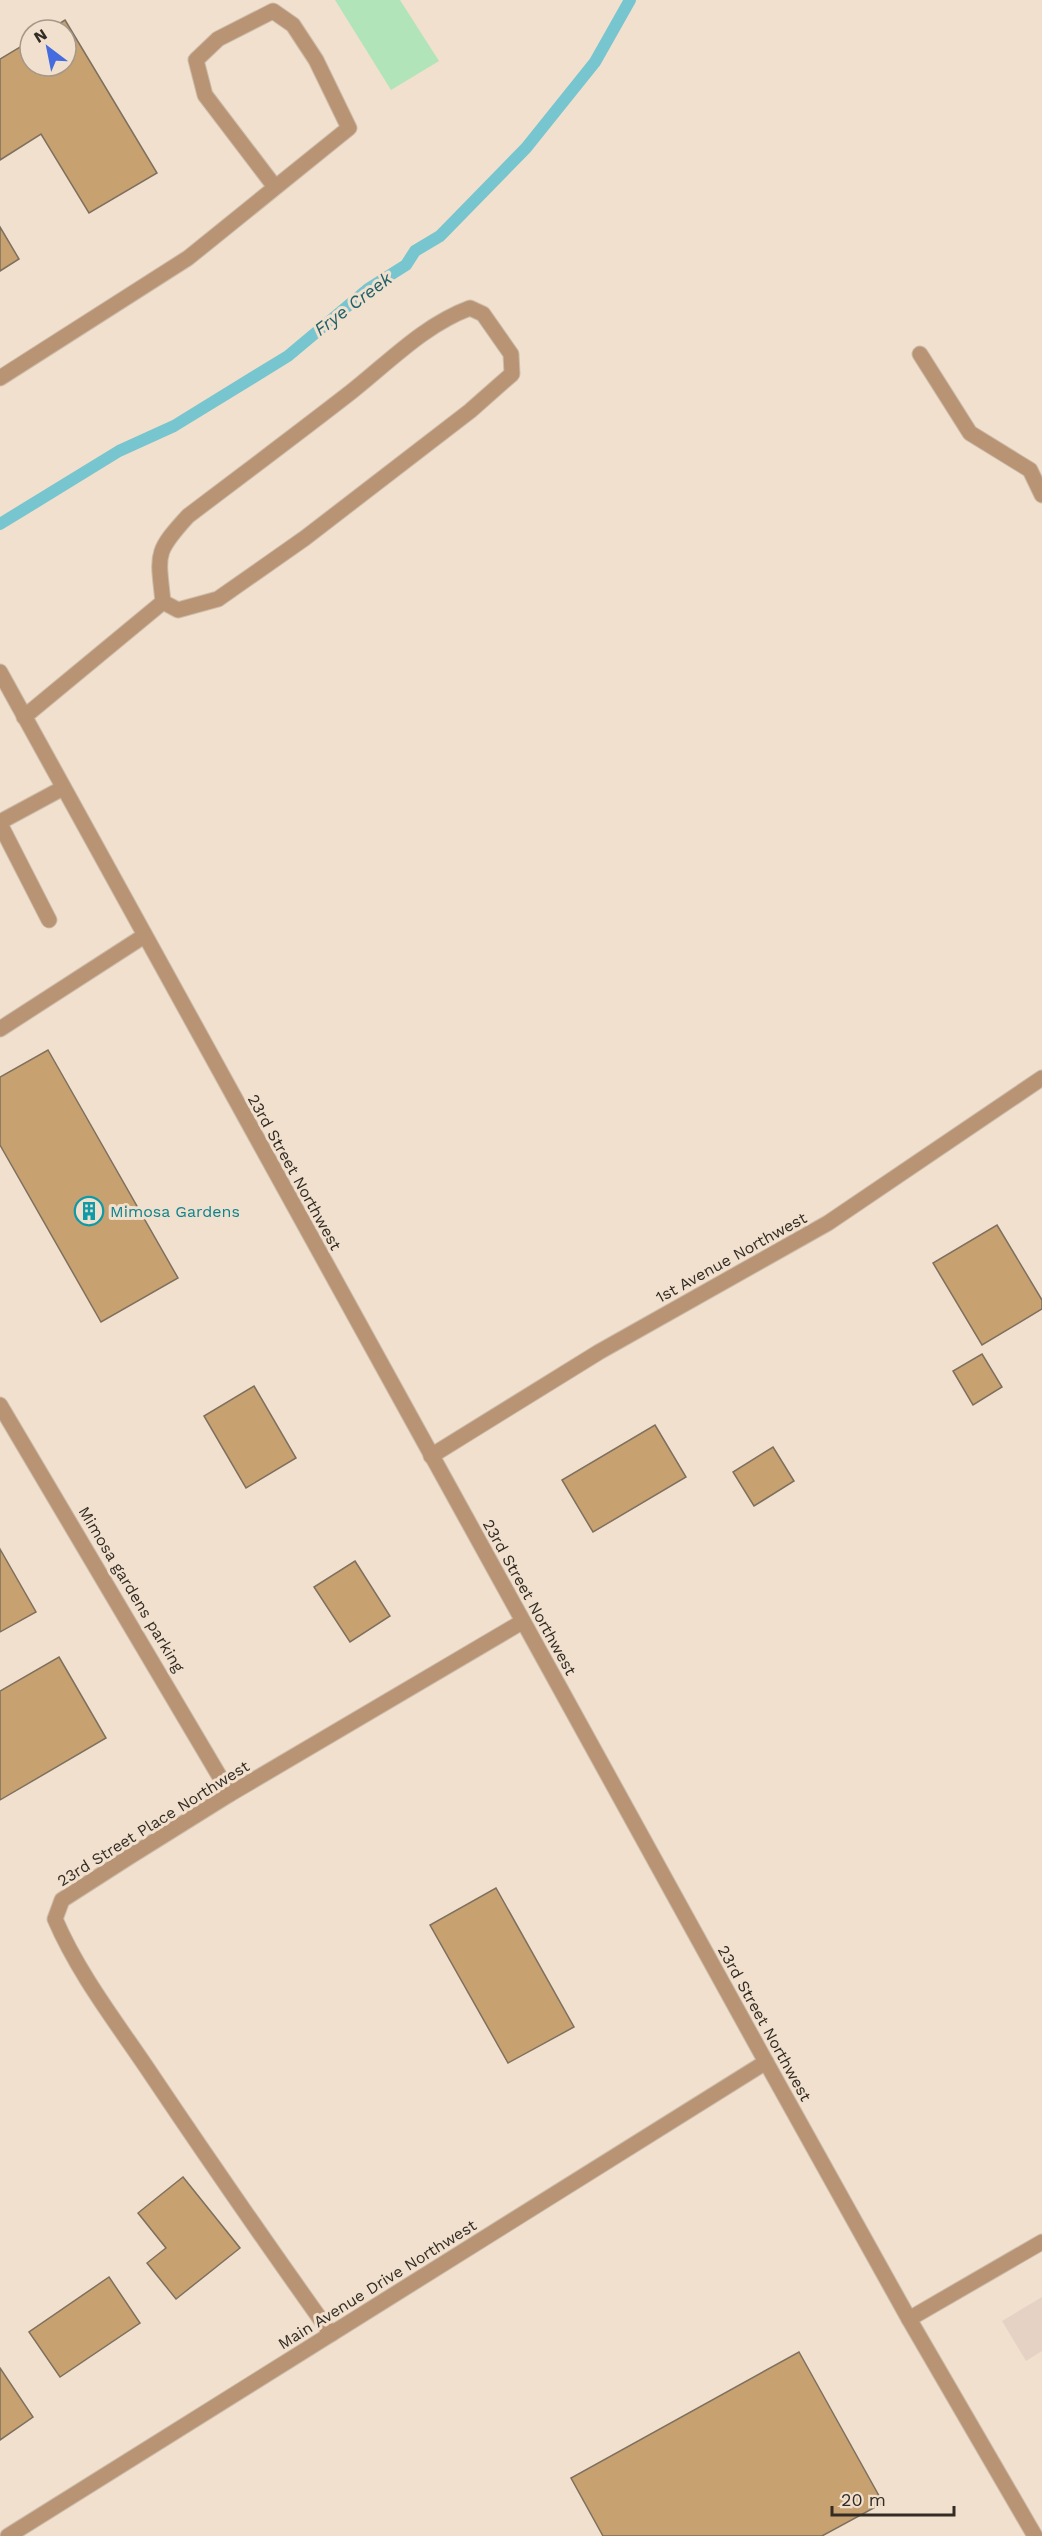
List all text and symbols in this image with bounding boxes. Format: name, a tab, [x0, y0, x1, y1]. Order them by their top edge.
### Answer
north arrow	[18, 18, 78, 78]
text: N	[30, 25, 50, 47]
water label: Frye Creek	[310, 267, 397, 340]
street label: 23rd Street Northwest	[244, 1091, 345, 1254]
building icon: Mimosa Gardens	[73, 1195, 105, 1227]
place label: Mimosa Gardens	[110, 1202, 240, 1221]
street label: 1st Avenue Northwest	[653, 1208, 810, 1307]
street label: Mimosa gardens parking	[75, 1503, 189, 1676]
street label: 23rd Street Northwest	[479, 1516, 580, 1679]
street label: 23rd Street Place Northwest	[54, 1756, 253, 1890]
street label: 23rd Street Northwest	[714, 1942, 815, 2105]
street label: Main Avenue Drive Northwest	[275, 2215, 480, 2353]
scale bar	[832, 2479, 954, 2517]
text: 20 m	[841, 2489, 886, 2510]

